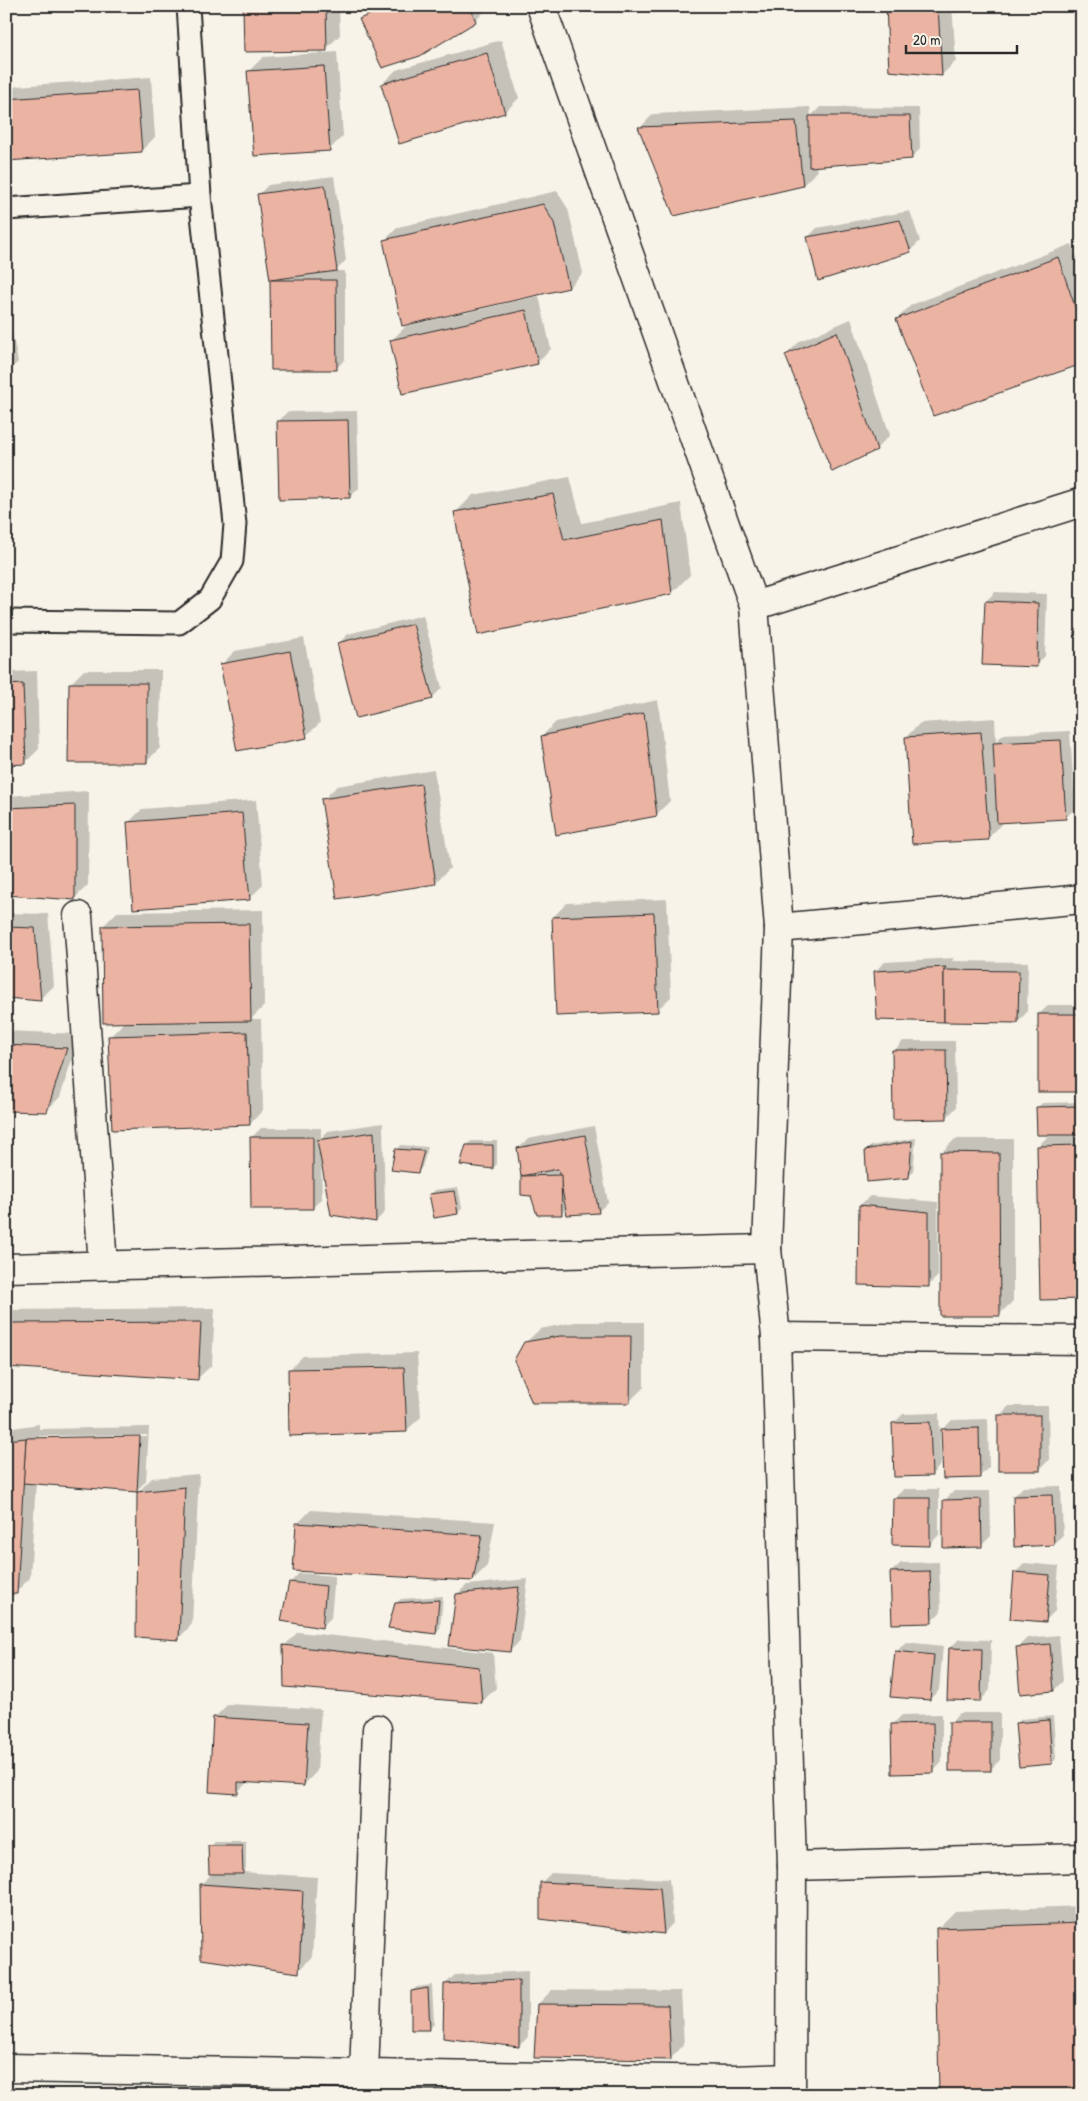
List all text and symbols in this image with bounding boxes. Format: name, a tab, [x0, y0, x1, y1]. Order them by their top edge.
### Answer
scale bar	[906, 22, 1017, 54]
text: 20 m	[913, 29, 940, 50]

